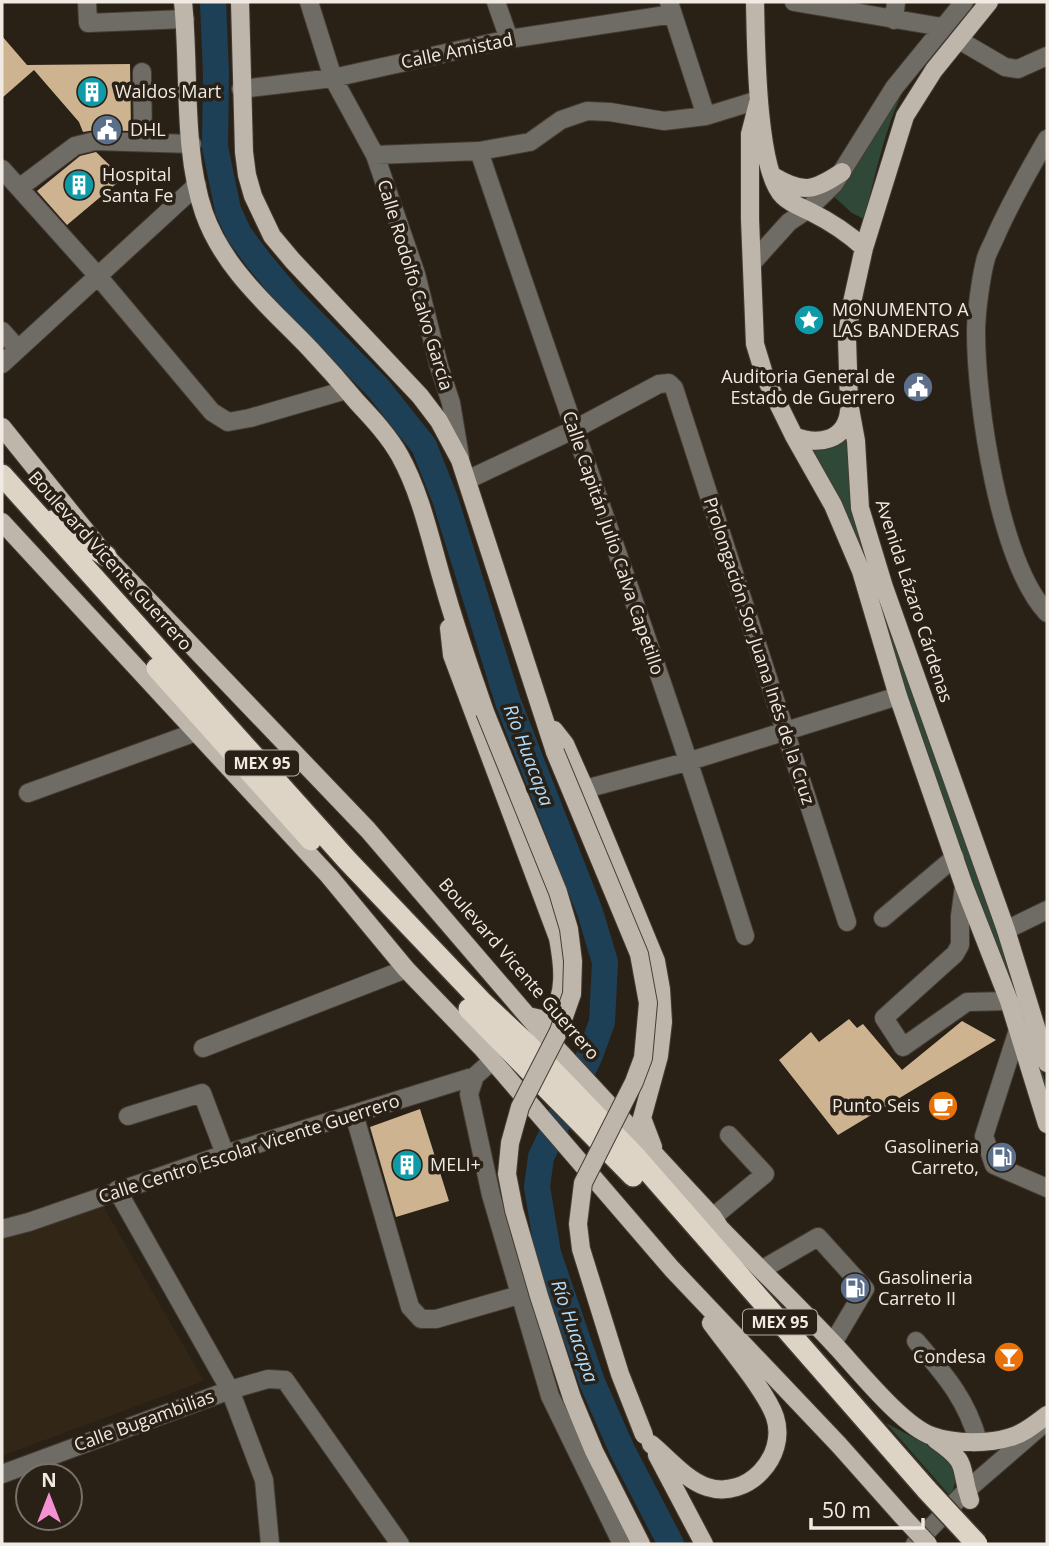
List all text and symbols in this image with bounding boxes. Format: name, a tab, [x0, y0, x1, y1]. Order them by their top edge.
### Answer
street label: Calle Amistad	[399, 26, 515, 74]
building icon: Waldos Mart	[75, 75, 109, 109]
place label: Waldos Mart	[115, 79, 221, 103]
public building icon: DHL	[90, 113, 124, 147]
place label: DHL	[130, 117, 166, 141]
place label: Hospital Santa Fe	[102, 162, 173, 207]
building icon: Hospital Santa Fe	[62, 168, 96, 202]
street label: Calle Rodolfo Calvo García	[372, 176, 459, 393]
place label: MONUMENTO A LAS BANDERAS	[832, 297, 969, 342]
place icon: MONUMENTO A LAS BANDERAS	[792, 303, 826, 337]
place label: Auditoria General de Estado de Guerrero	[721, 364, 895, 409]
public building icon: Auditoria General de Estado de Guerrero	[901, 370, 935, 404]
street label: Calle Capitán Julio Calva Capetillo	[557, 408, 670, 678]
street label: Boulevard Vicente Guerrero	[24, 465, 198, 655]
street label: Prolongación Sor Juana Inés de la Cruz	[699, 494, 821, 807]
street label: Avenida Lázaro Cárdenas	[871, 496, 959, 705]
water label: Río Huacapa	[498, 700, 560, 810]
road number: MEX 95	[225, 750, 299, 776]
street label: Boulevard Vicente Guerrero	[434, 872, 605, 1064]
street label: Calle Centro Escolar Vicente Guerrero	[95, 1088, 402, 1208]
cafe icon: Punto Seis	[926, 1089, 960, 1123]
place label: Punto Seis	[832, 1093, 920, 1117]
place label: Gasolineria Carreto,	[884, 1134, 979, 1179]
fuel station icon: Gasolineria Carreto,	[985, 1140, 1019, 1174]
building icon: MELI+	[390, 1148, 424, 1182]
place label: MELI+	[430, 1152, 481, 1176]
place label: Gasolineria Carreto II	[878, 1265, 973, 1310]
fuel station icon: Gasolineria Carreto II	[838, 1271, 872, 1305]
water label: Río Huacapa	[545, 1276, 605, 1386]
road number: MEX 95	[743, 1310, 817, 1334]
bar icon: Condesa	[992, 1340, 1026, 1374]
place label: Condesa	[913, 1344, 986, 1368]
street label: Calle Bugambilias	[70, 1384, 217, 1457]
north arrow	[14, 1462, 84, 1532]
text: N	[41, 1467, 57, 1493]
scale bar	[811, 1486, 923, 1530]
text: 50 m	[822, 1496, 871, 1524]

